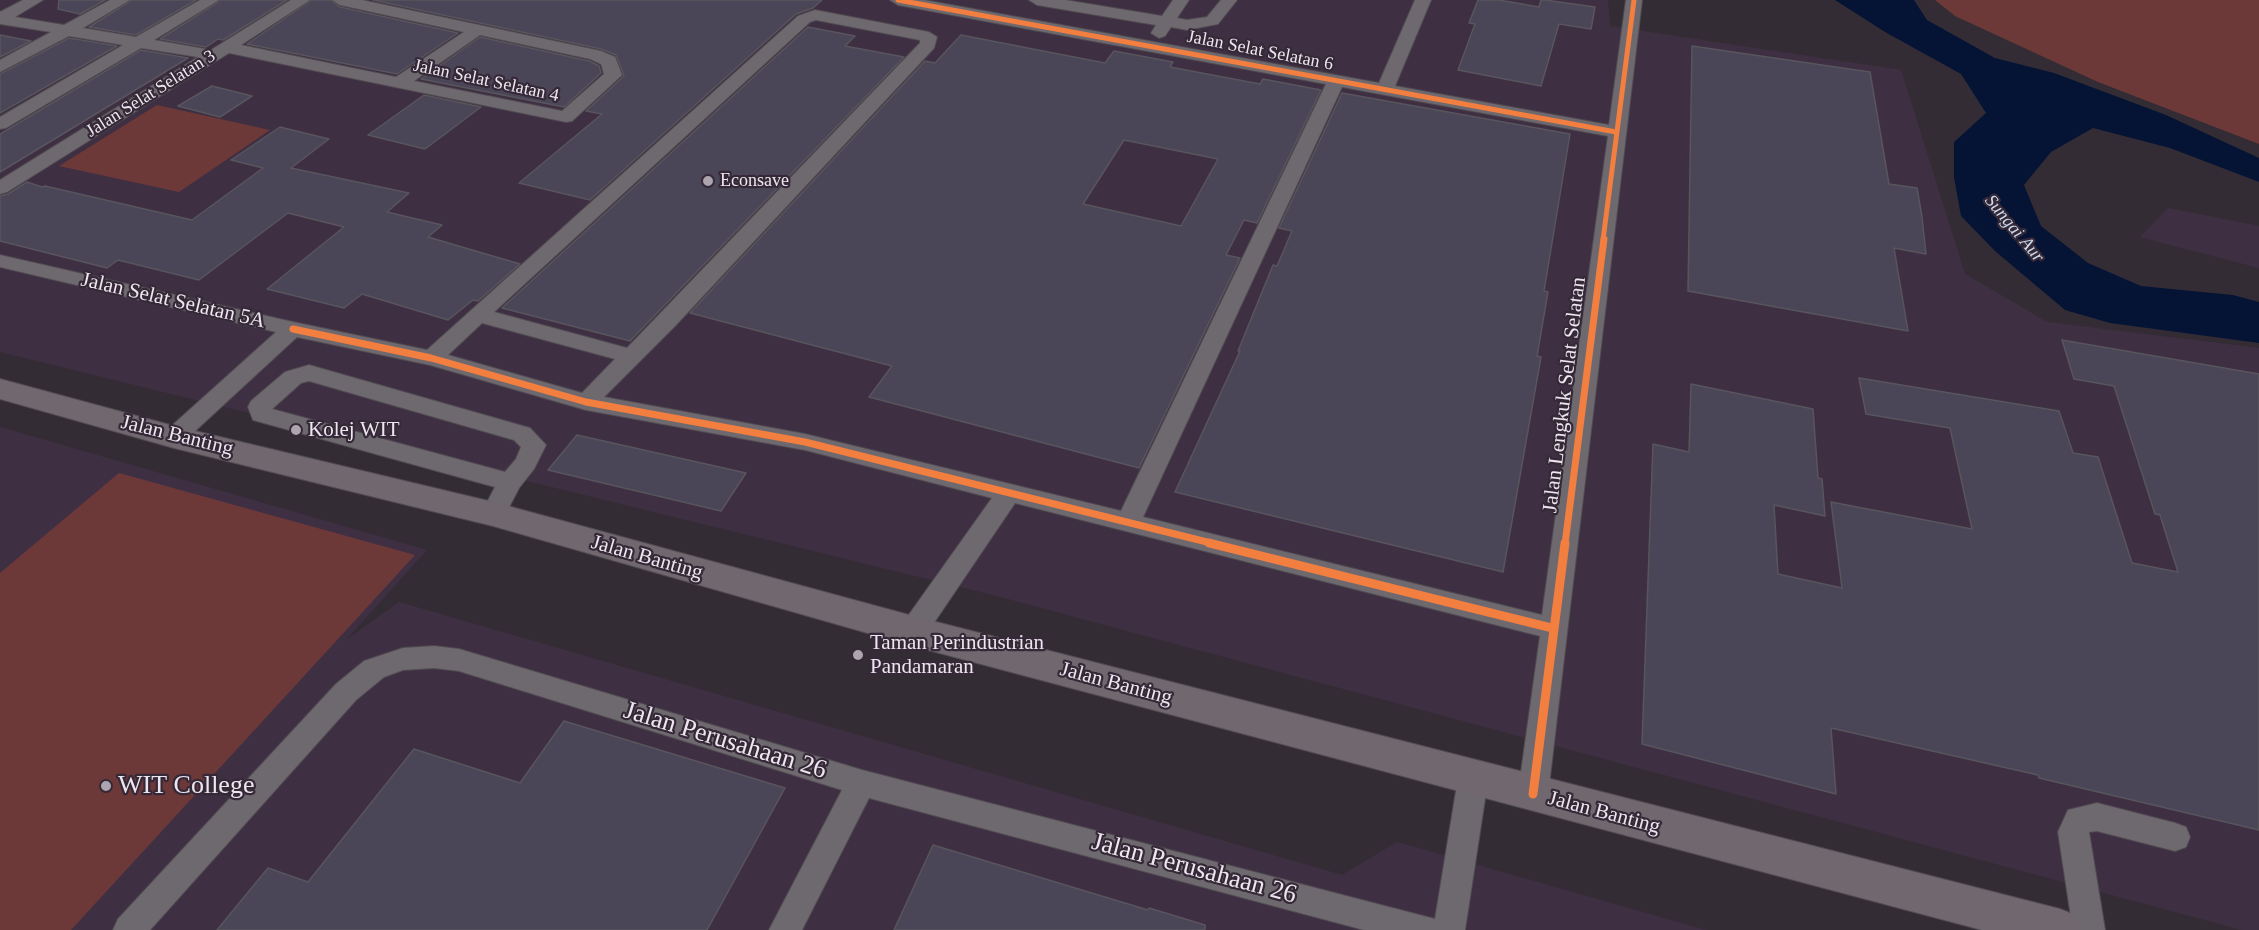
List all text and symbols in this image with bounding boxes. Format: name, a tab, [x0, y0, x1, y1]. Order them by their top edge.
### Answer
street label: Jalan Selat Selatan 6	[1185, 26, 1335, 76]
street label: Jalan Selat Selatan 3	[82, 46, 220, 142]
street label: Jalan Selat Selatan 4	[411, 55, 561, 107]
place label: Econsave	[720, 170, 789, 192]
marker: Econsave	[701, 174, 715, 188]
water label: Sungai Aur	[1980, 191, 2048, 267]
street label: Jalan Selat Selatan 5A	[78, 268, 268, 334]
street label: Jalan Lengkuk Selat Selatan	[1538, 276, 1592, 514]
street label: Jalan Banting	[118, 410, 236, 462]
place label: Kolej WIT	[308, 417, 400, 443]
marker: Kolej WIT	[289, 423, 303, 437]
street label: Jalan Banting	[588, 530, 706, 586]
place label: Taman Perindustrian Pandamaran	[870, 630, 1044, 680]
marker: Taman Perindustrian Pandamaran	[851, 648, 865, 662]
street label: Jalan Banting	[1057, 657, 1175, 711]
street label: Jalan Perusahaan 26	[620, 695, 830, 787]
place label: WIT College	[118, 770, 254, 802]
marker: WIT College	[99, 779, 113, 793]
street label: Jalan Banting	[1545, 786, 1663, 840]
street label: Jalan Perusahaan 26	[1088, 827, 1300, 911]

